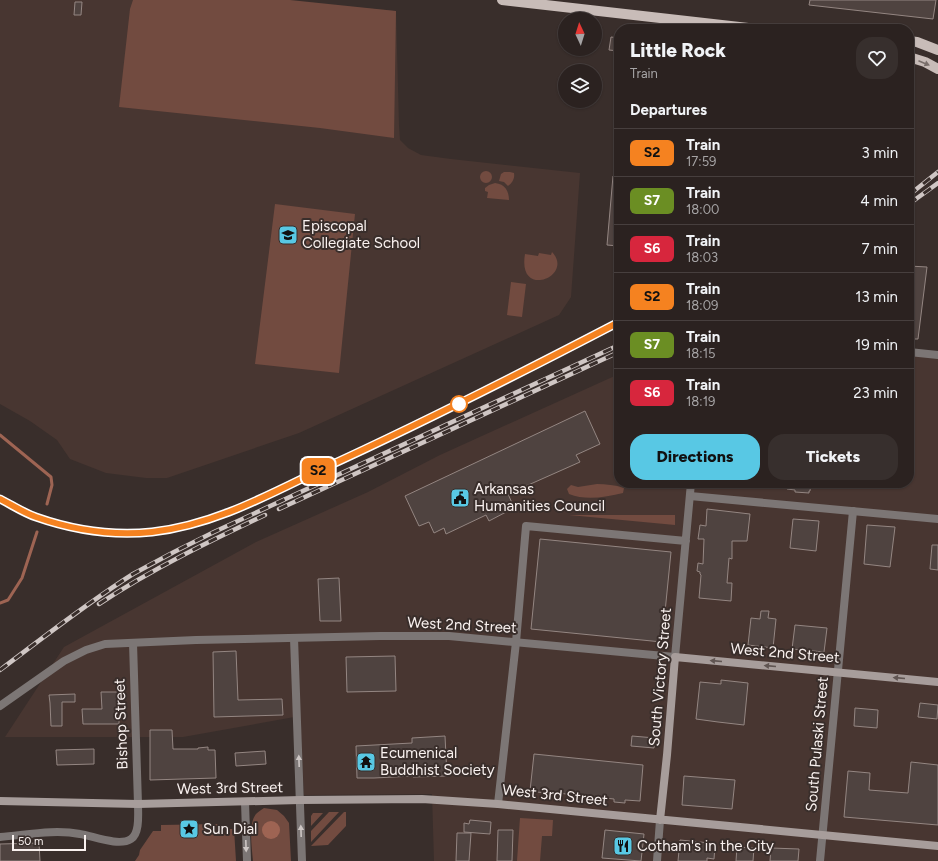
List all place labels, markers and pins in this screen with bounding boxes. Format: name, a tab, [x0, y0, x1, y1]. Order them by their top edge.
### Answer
place label: Episcopal Collegiate School	[302, 217, 420, 252]
school or university icon: Episcopal Collegiate School	[277, 224, 299, 246]
unlabelled marker	[450, 395, 468, 413]
place label: Arkansas Humanities Council	[474, 480, 605, 515]
public building icon: Arkansas Humanities Council	[449, 487, 471, 509]
place label: Ecumenical Buddhist Society	[380, 744, 495, 779]
temple icon: Ecumenical Buddhist Society	[355, 751, 377, 773]
place icon: Sun Dial	[178, 818, 200, 840]
place label: Sun Dial	[203, 820, 257, 838]
restaurant icon: Cotham's in the City	[612, 835, 634, 857]
place label: Cotham's in the City	[637, 837, 774, 855]

